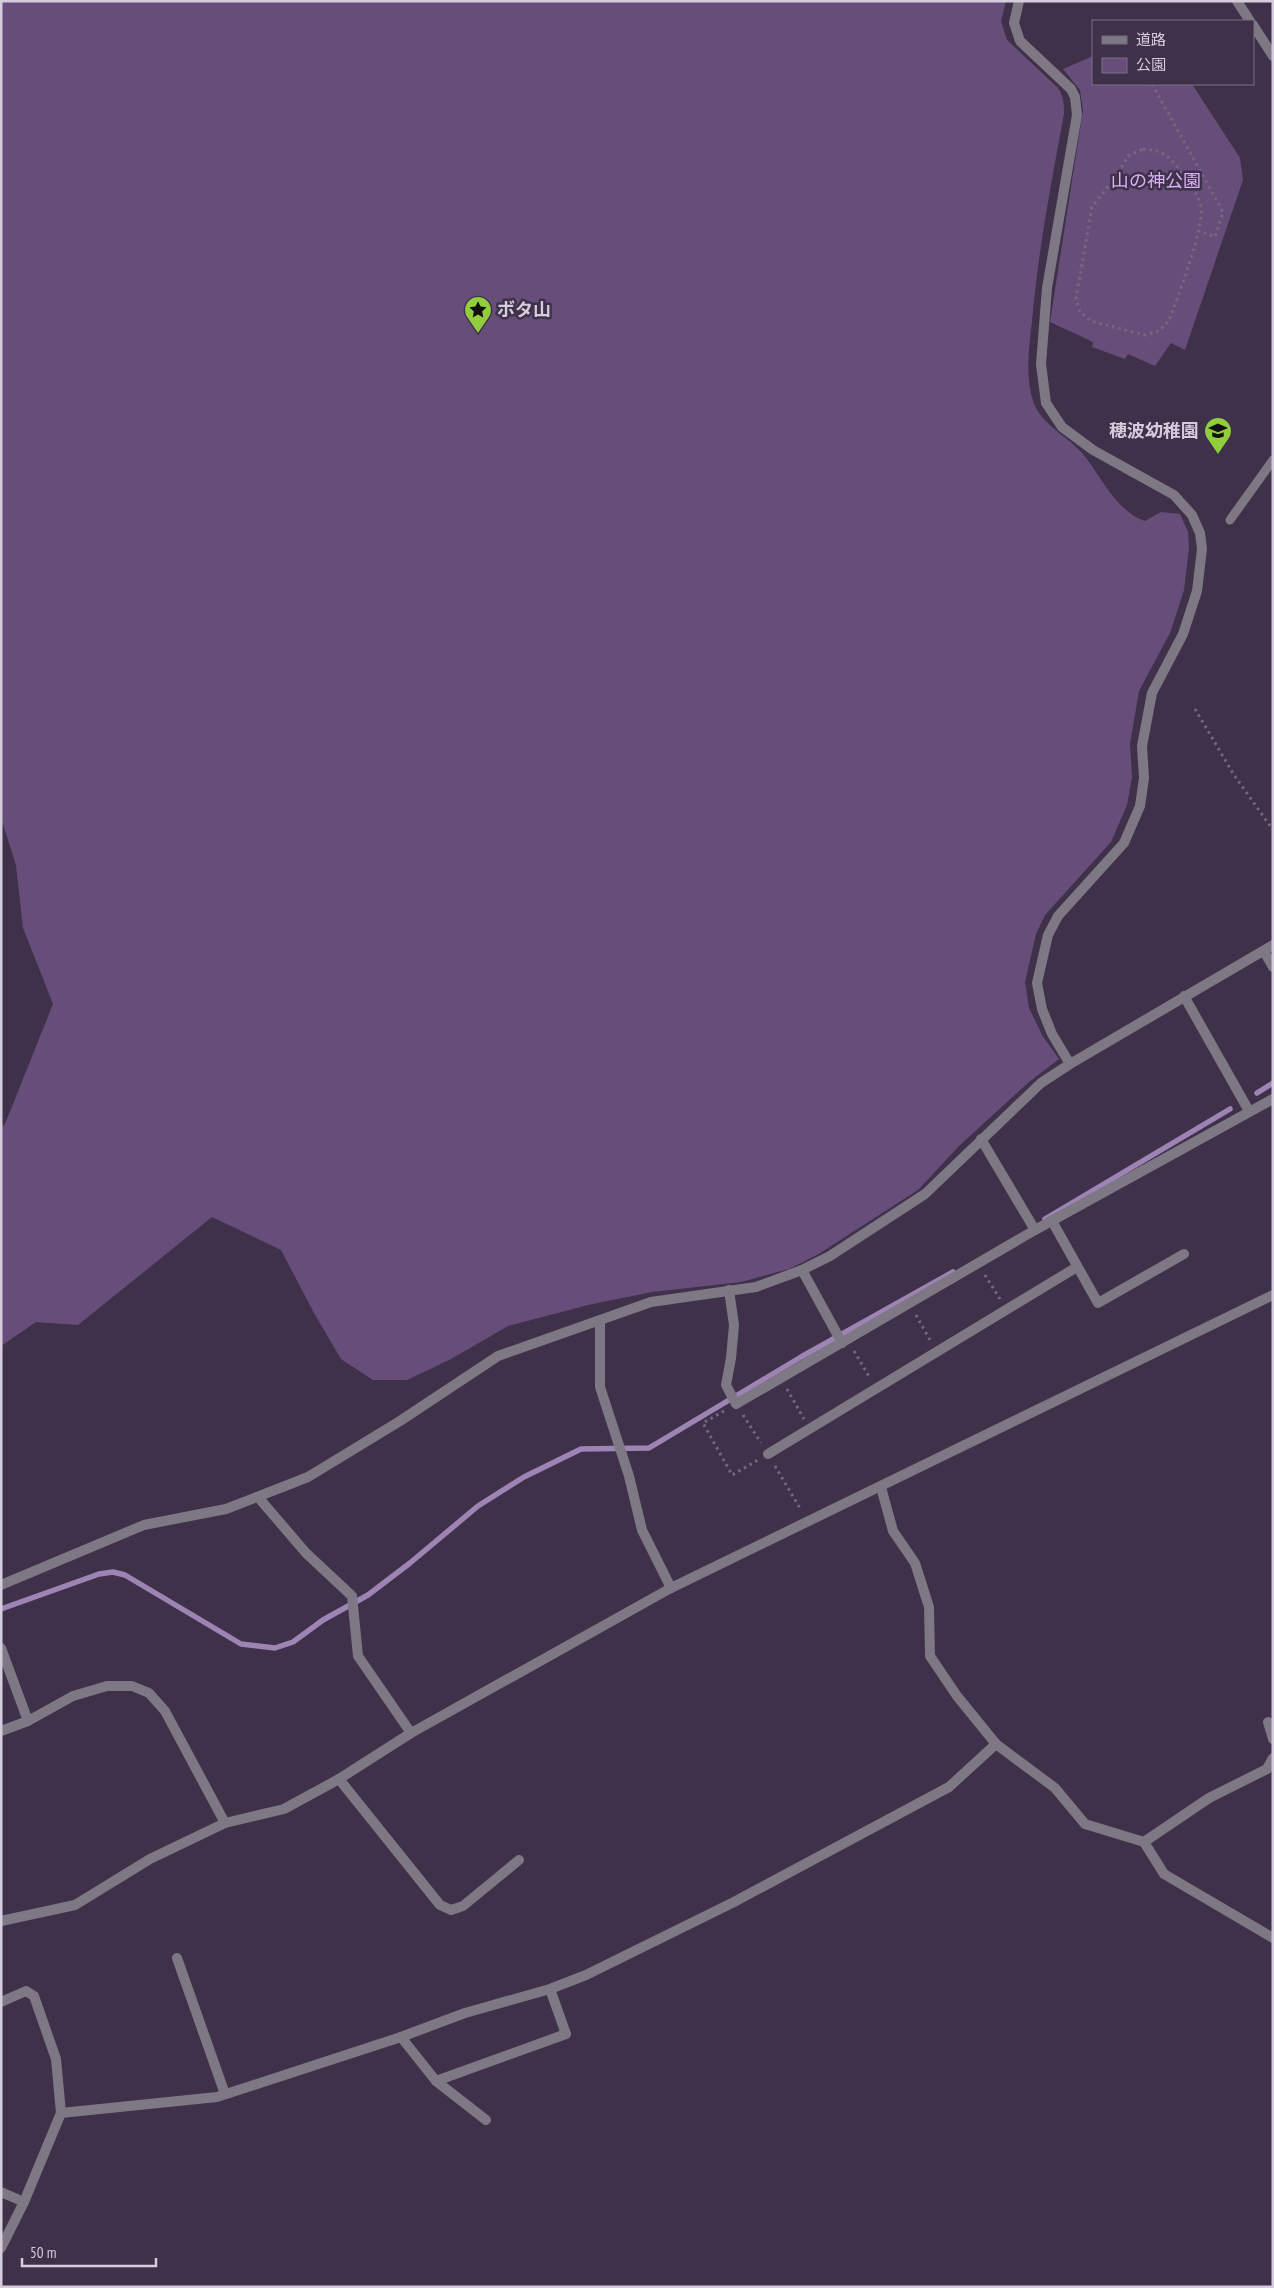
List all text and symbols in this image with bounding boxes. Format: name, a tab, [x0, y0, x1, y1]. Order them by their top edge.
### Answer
legend	[1092, 20, 1254, 85]
text: 道路	[1136, 30, 1166, 49]
text: 公園	[1136, 55, 1166, 74]
park label: 山の神公園	[1111, 169, 1201, 192]
place icon: ボタ山	[463, 295, 493, 334]
place label: ボタ山	[497, 298, 551, 321]
school or university icon: 穂波幼稚園	[1203, 416, 1233, 455]
place label: 穂波幼稚園	[1109, 419, 1199, 442]
scale bar	[22, 2236, 156, 2268]
text: 50 m	[30, 2243, 56, 2262]

